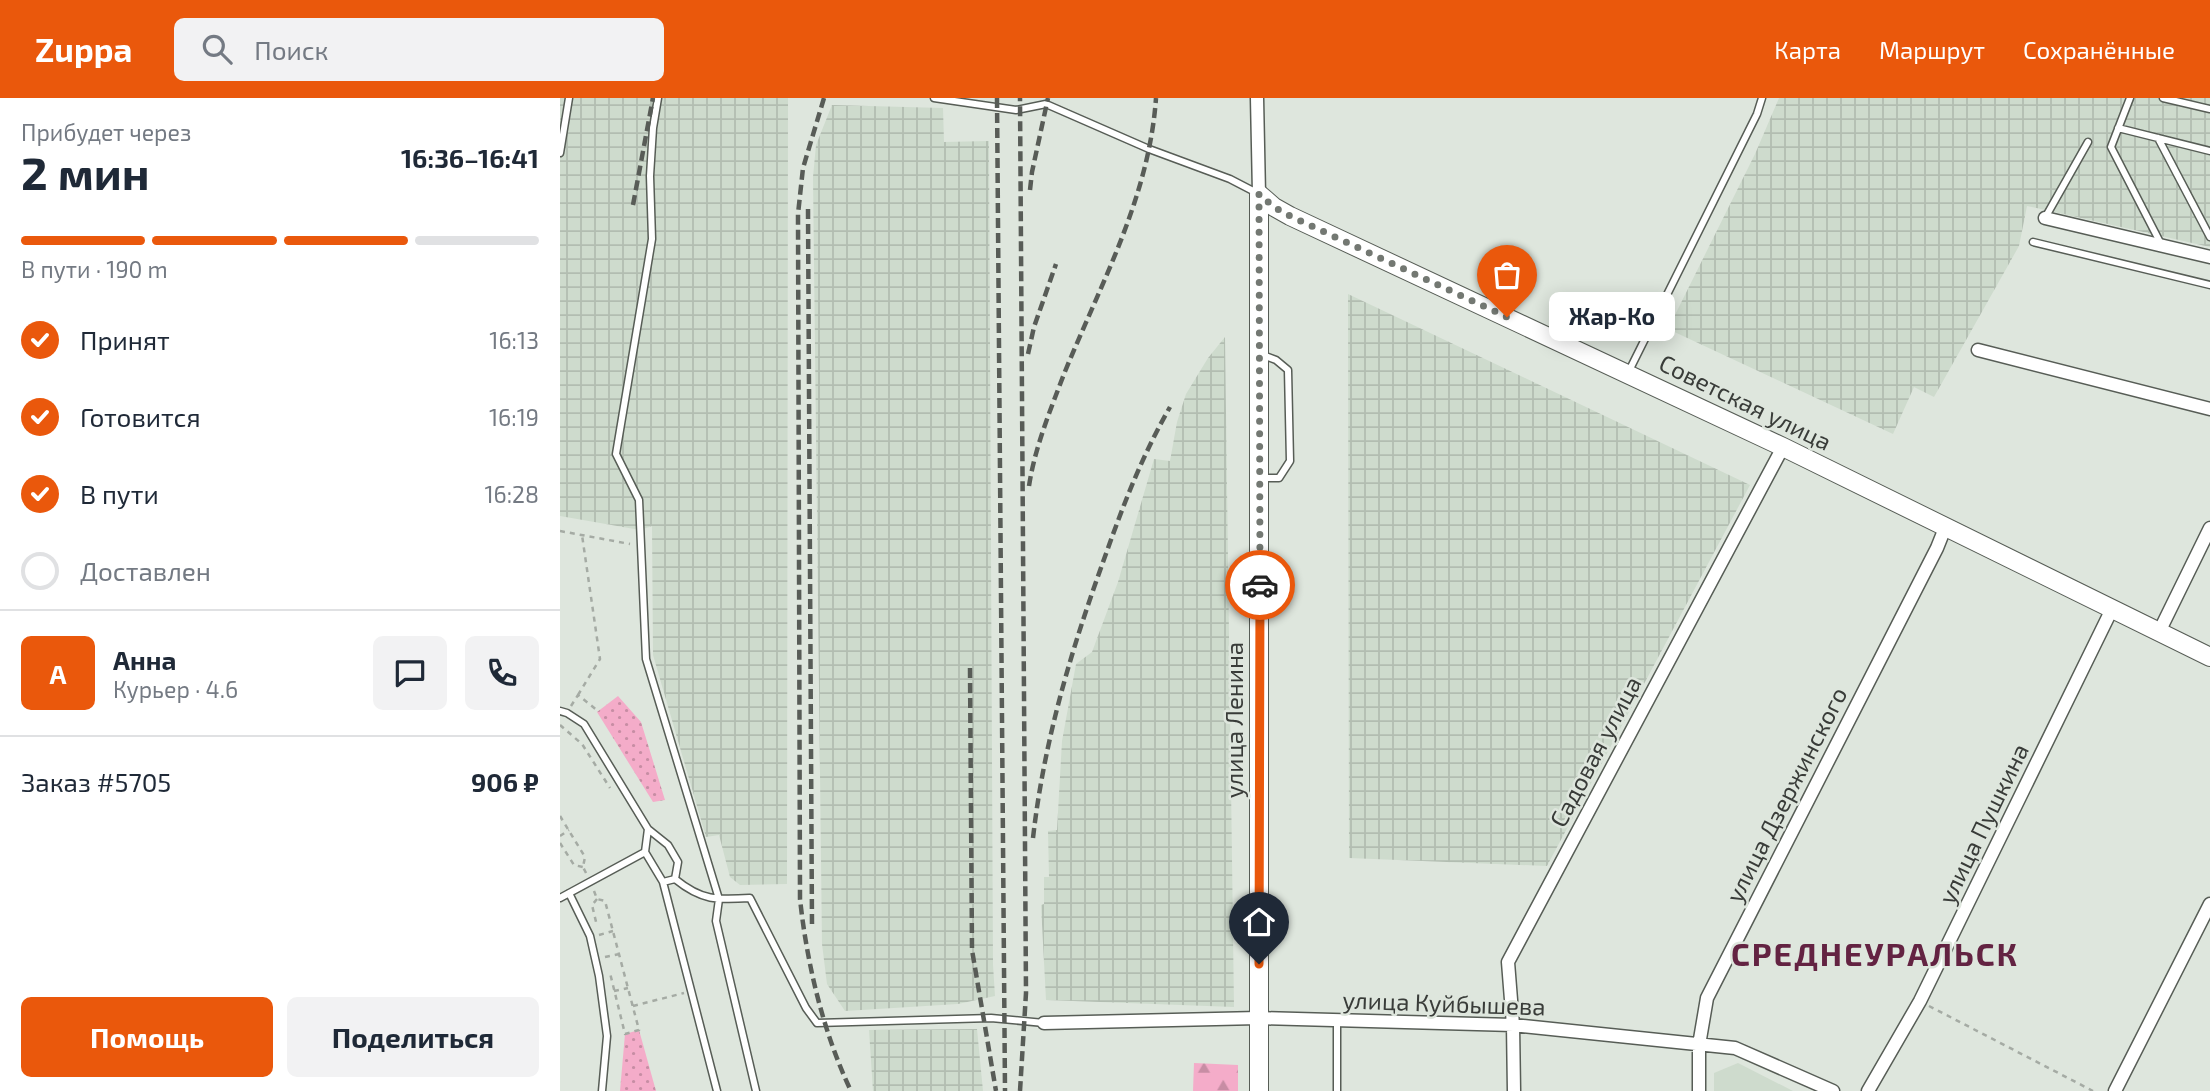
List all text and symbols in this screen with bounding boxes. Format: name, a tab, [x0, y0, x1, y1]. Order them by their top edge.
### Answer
search box	[174, 18, 664, 81]
text: Zuppa	[35, 29, 132, 69]
icon: search	[198, 30, 236, 68]
text: Поиск	[254, 34, 329, 65]
text: Карта	[1774, 35, 1841, 64]
text: Маршрут	[1879, 35, 1985, 64]
text: Сохранённые	[2023, 35, 2175, 64]
text: Прибудет через	[21, 118, 191, 146]
text: 16:36–16:41	[401, 142, 539, 173]
text: 2 мин	[21, 144, 150, 199]
pin	[1477, 245, 1537, 317]
text: В пути · 190 m	[21, 255, 168, 283]
icon: bag	[1488, 256, 1526, 294]
callout: Жар-Ко	[1549, 292, 1675, 342]
text: Жар-Ко	[1569, 302, 1655, 330]
icon: check	[21, 321, 59, 359]
text: Принят	[80, 324, 170, 355]
text: 16:13	[489, 326, 539, 354]
street label: Советская улица	[1654, 347, 1836, 457]
icon: check	[21, 398, 59, 436]
text: Готовится	[80, 401, 201, 432]
text: 16:19	[489, 403, 539, 431]
icon: check	[21, 475, 59, 513]
text: В пути	[80, 478, 159, 509]
text: 16:28	[484, 480, 539, 508]
courier	[1225, 550, 1295, 620]
text: Доставлен	[80, 555, 211, 586]
icon: car	[1241, 566, 1279, 604]
button: chat	[373, 636, 447, 710]
button: phone	[465, 636, 539, 710]
street label: улица Ленина	[1219, 642, 1249, 798]
text: Анна	[113, 644, 176, 675]
text: А	[50, 658, 66, 689]
street label: Садовая улица	[1543, 671, 1647, 832]
text: Курьер · 4.6	[113, 675, 238, 703]
street label: улица Дзержинского	[1719, 682, 1853, 907]
street label: улица Пушкина	[1931, 738, 2035, 909]
text: Заказ #5705	[21, 766, 171, 797]
text: 906 ₽	[471, 766, 539, 797]
pin	[1229, 892, 1289, 964]
icon: home	[1240, 903, 1278, 941]
district label: СРЕДНЕУРАЛЬСК	[1731, 934, 2019, 972]
street label: улица Куйбышева	[1342, 984, 1546, 1022]
button: Помощь	[21, 997, 273, 1077]
button: Поделиться	[287, 997, 539, 1077]

